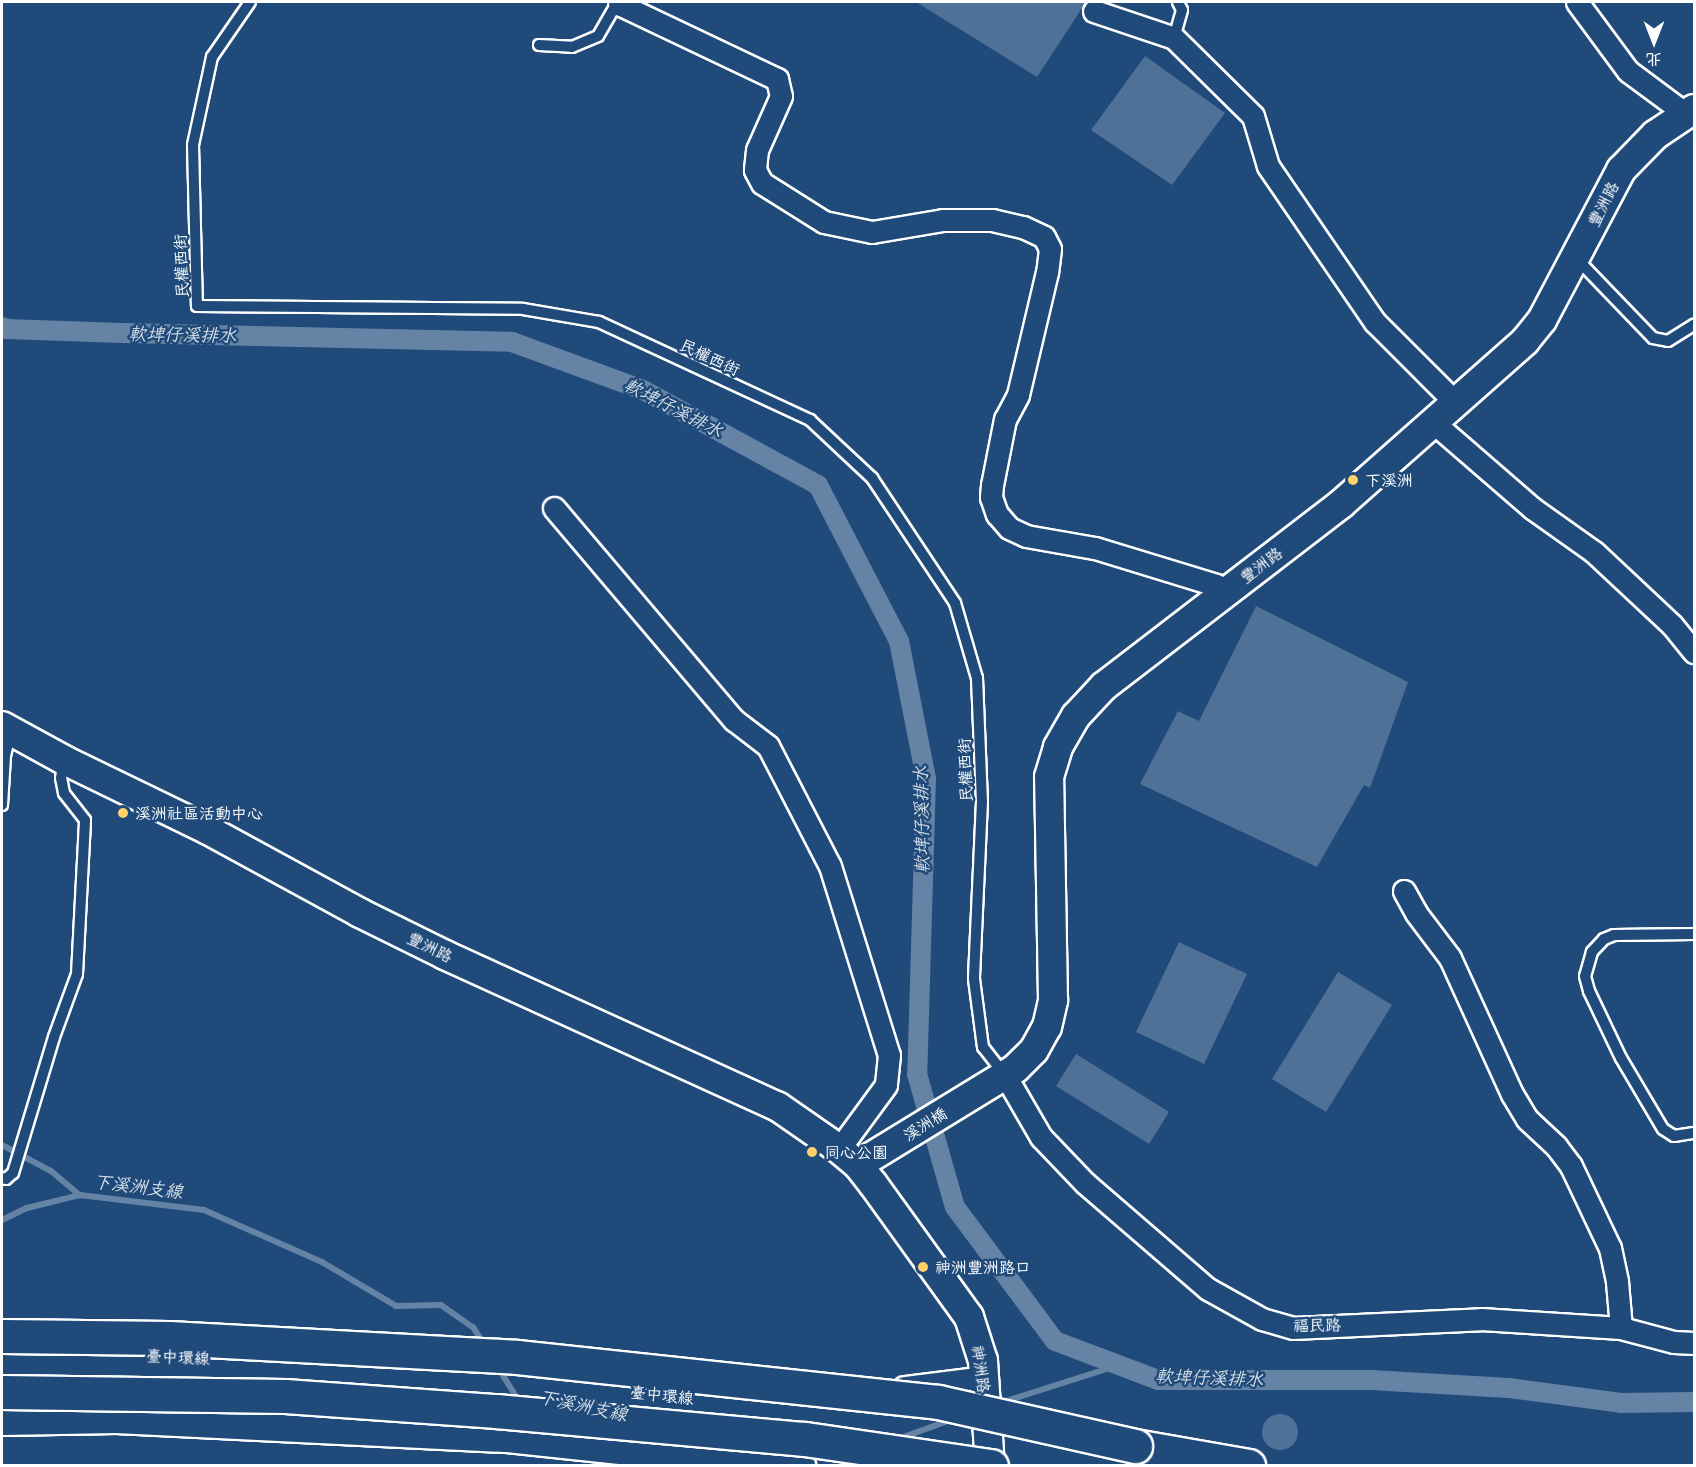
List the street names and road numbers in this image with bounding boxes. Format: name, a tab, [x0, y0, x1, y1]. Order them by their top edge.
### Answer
street label: 豐洲路	[1584, 178, 1622, 230]
street label: 民權西街	[170, 234, 192, 298]
street label: 民權西街	[677, 335, 743, 379]
street label: 豐洲路	[1236, 543, 1286, 587]
street label: 民權西街	[954, 738, 976, 802]
street label: 豐洲路	[404, 928, 456, 966]
street label: 溪洲橋	[900, 1103, 950, 1145]
street label: 福民路	[1293, 1315, 1341, 1335]
street label: 神洲路	[968, 1344, 994, 1394]
street label: 臺中環線	[146, 1346, 210, 1368]
street label: 臺中環線	[629, 1382, 695, 1408]

